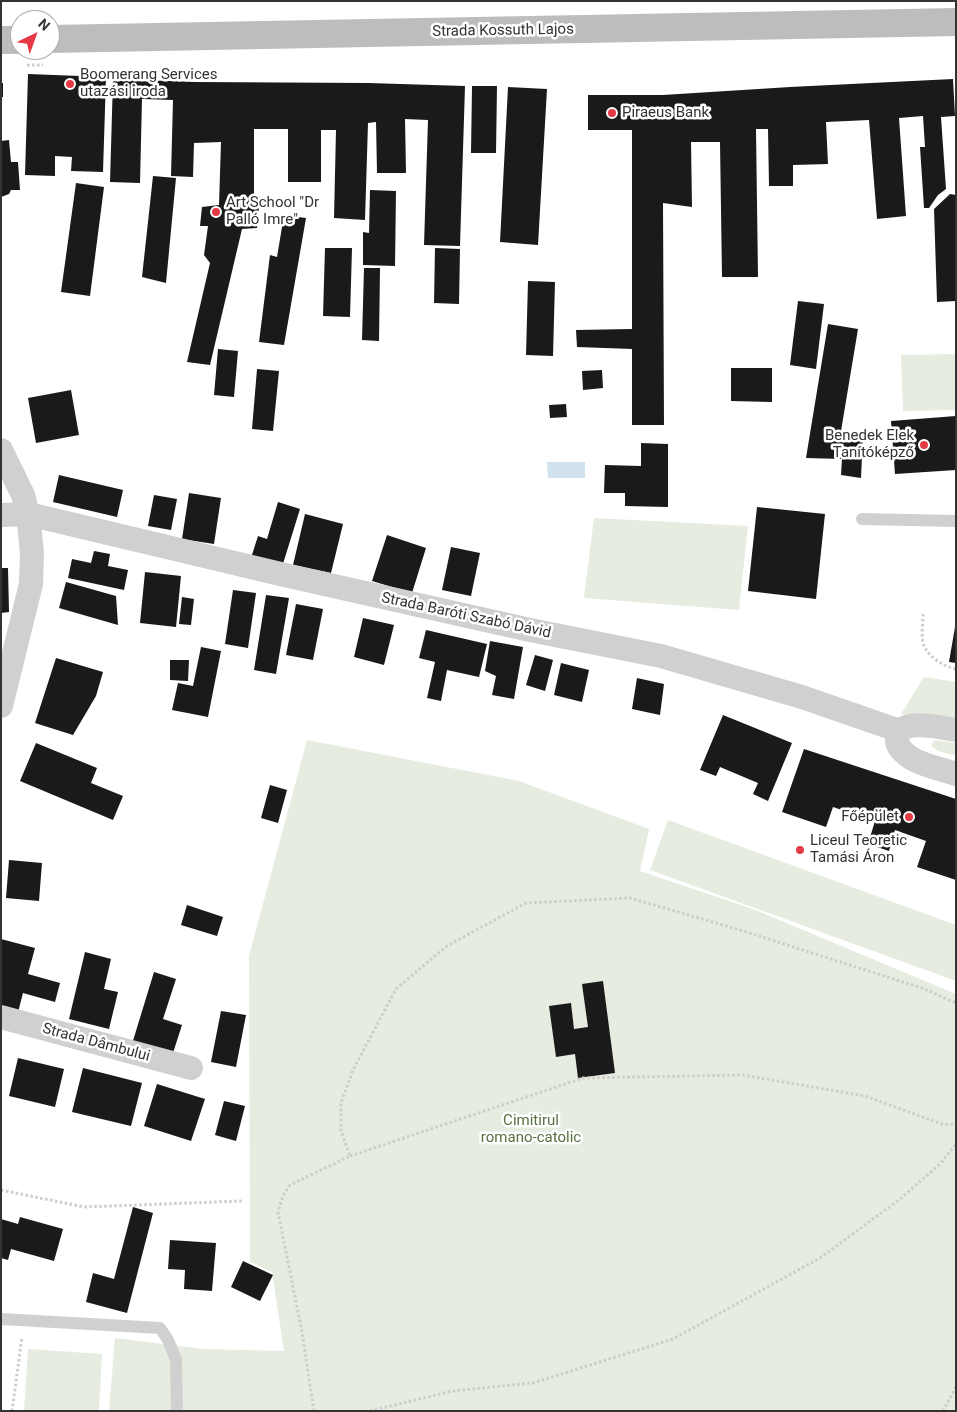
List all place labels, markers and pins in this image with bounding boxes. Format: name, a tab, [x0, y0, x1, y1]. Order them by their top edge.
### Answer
place label: Boomerang Services utazási iroda	[80, 66, 217, 101]
marker: Boomerang Services utazási iroda	[64, 78, 76, 90]
place label: Piraeus Bank	[622, 104, 709, 122]
marker: Piraeus Bank	[606, 107, 618, 119]
place label: Art School "Dr Palló Imre"	[226, 194, 319, 229]
marker: Art School "Dr Palló Imre"	[210, 206, 222, 218]
place label: Benedek Elek Tanítóképző	[825, 427, 914, 462]
marker: Benedek Elek Tanítóképző	[918, 439, 930, 451]
place label: Főépület	[841, 808, 899, 826]
marker: Főépület	[903, 811, 915, 823]
place label: Liceul Teoretic Tamási Áron	[810, 832, 907, 867]
marker: Liceul Teoretic Tamási Áron	[794, 844, 806, 856]

